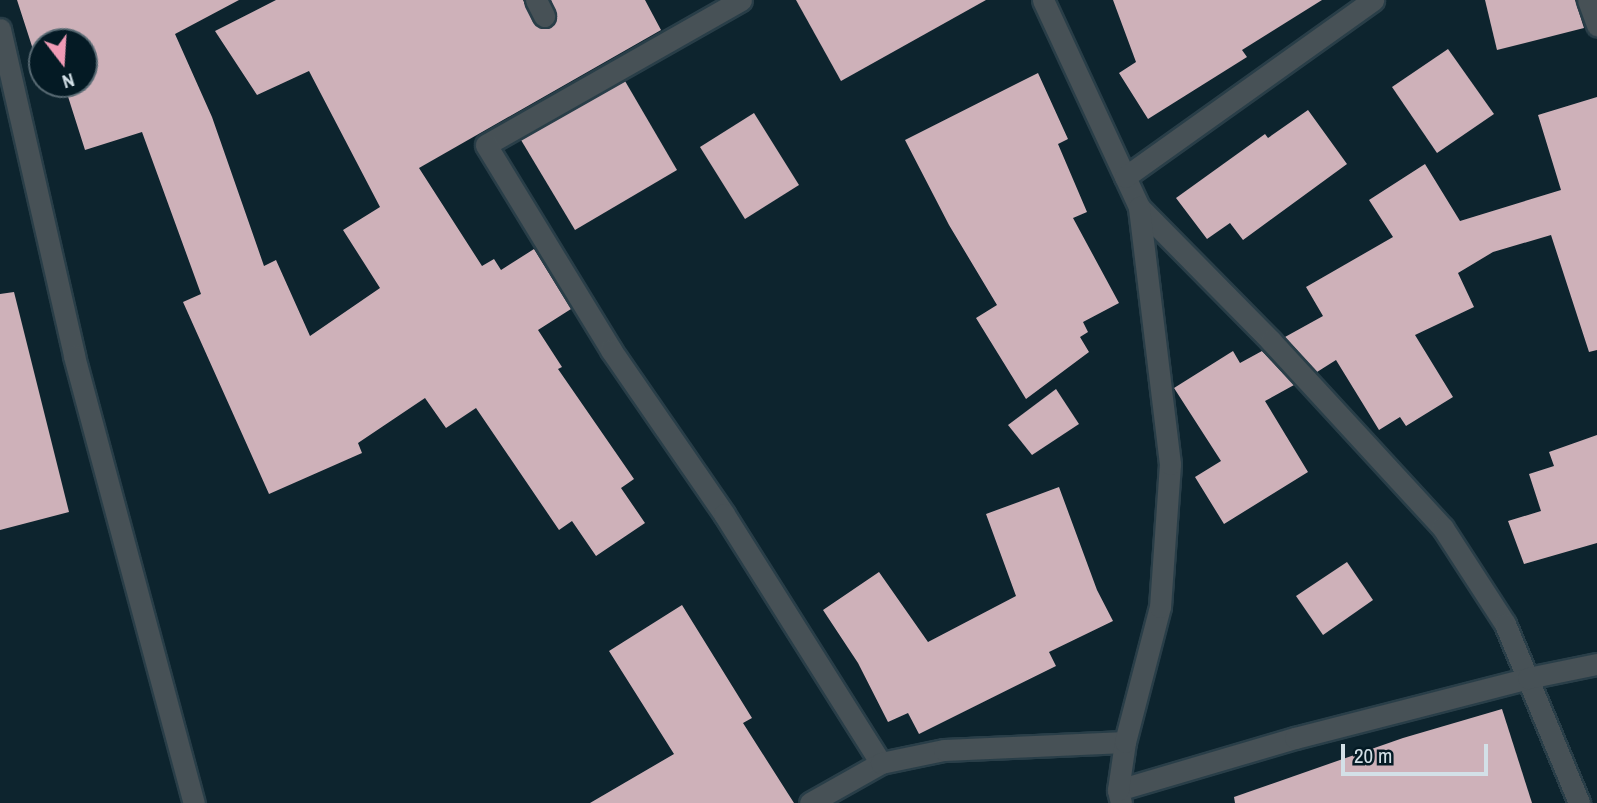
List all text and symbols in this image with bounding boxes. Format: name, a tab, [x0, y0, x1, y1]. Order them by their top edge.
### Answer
north arrow	[28, 28, 98, 98]
text: N	[59, 67, 78, 95]
scale bar	[1345, 730, 1492, 774]
text: 20 m	[1354, 741, 1392, 770]

